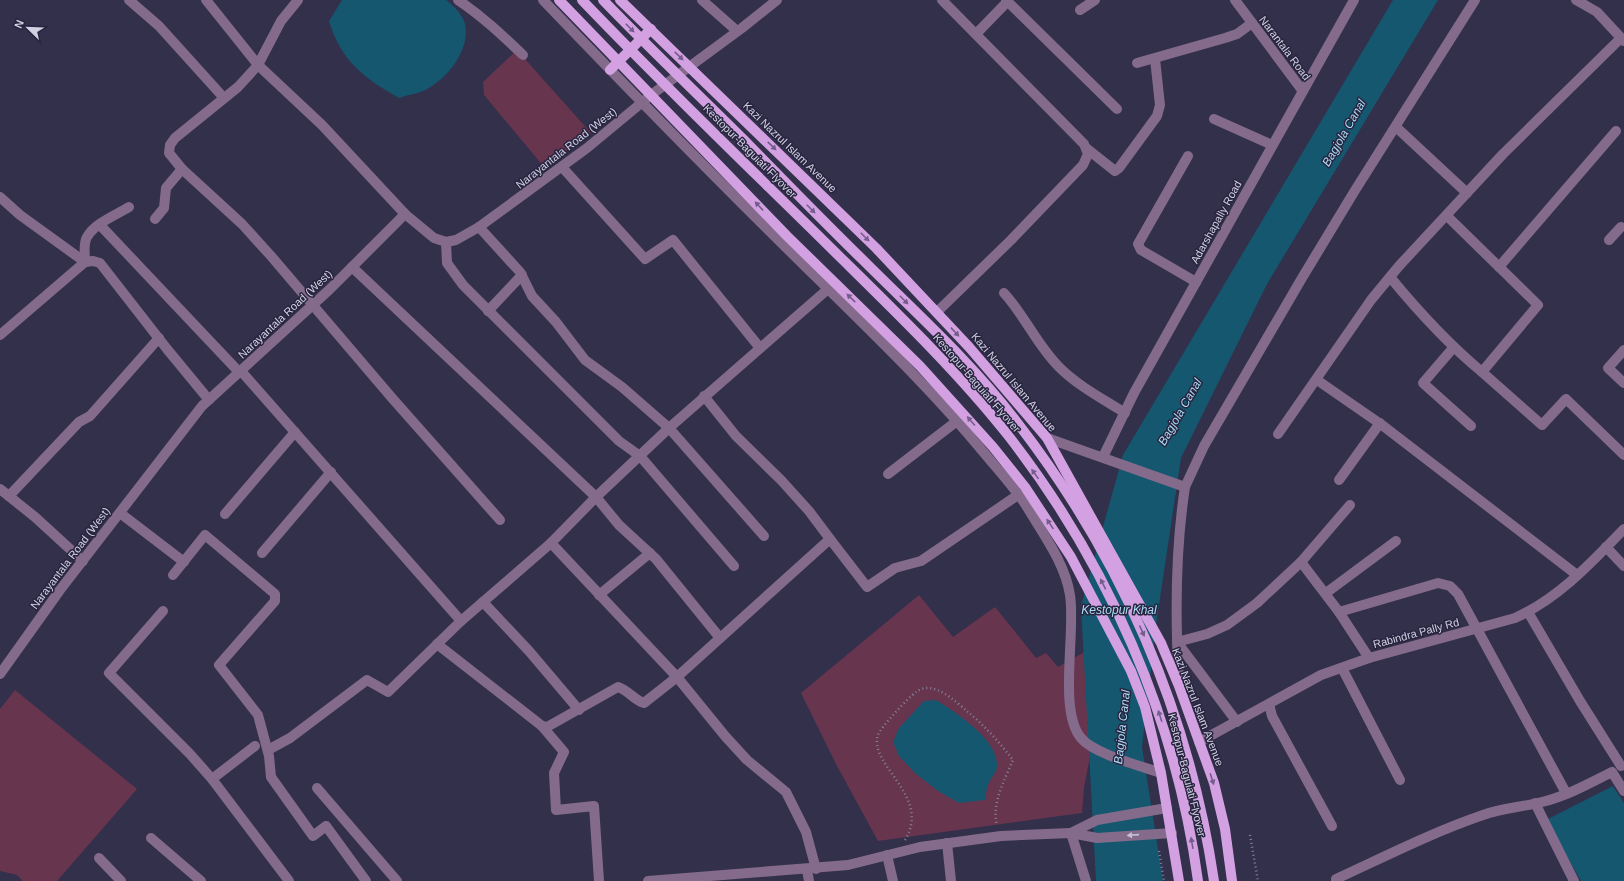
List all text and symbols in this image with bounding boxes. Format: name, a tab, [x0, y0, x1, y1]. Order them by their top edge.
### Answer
north arrow	[8, 8, 48, 48]
street label: Narantala Road	[1257, 14, 1313, 82]
text: N	[12, 18, 26, 30]
one-way arrow	[625, 23, 635, 33]
one-way arrow	[674, 51, 684, 61]
water label: Bagjola Canal	[1319, 97, 1369, 169]
street label: Kazi Nazrul Islam Avenue	[741, 99, 839, 195]
street label: Kestopur-Baguiati Flyover	[701, 102, 799, 200]
street label: Narayantala Road (West)	[513, 105, 619, 191]
one-way arrow	[767, 141, 777, 151]
street label: Adarshapally Road	[1188, 178, 1244, 266]
one-way arrow	[754, 201, 764, 211]
one-way arrow	[806, 204, 816, 214]
one-way arrow	[860, 233, 870, 242]
street label: Narayantala Road (West)	[236, 267, 334, 361]
one-way arrow	[846, 294, 856, 303]
one-way arrow	[899, 296, 909, 305]
one-way arrow	[950, 326, 959, 337]
street label: Kazi Nazrul Islam Avenue	[969, 330, 1059, 434]
street label: Kestopur-Baguiati Flyover	[931, 331, 1023, 435]
water label: Bagjola Canal	[1155, 376, 1205, 448]
one-way arrow	[966, 416, 975, 427]
one-way arrow	[1031, 468, 1040, 479]
street label: Narayantala Road (West)	[28, 505, 112, 611]
one-way arrow	[1046, 519, 1054, 529]
one-way arrow	[1100, 579, 1106, 590]
water label: Kestopur Khal	[1081, 603, 1157, 617]
street label: Rabindra Pally Rd	[1372, 616, 1460, 650]
one-way arrow	[1139, 625, 1145, 636]
street label: Kazi Nazrul Islam Avenue	[1170, 646, 1226, 768]
water label: Bagjola Canal	[1111, 689, 1133, 765]
one-way arrow	[1157, 710, 1163, 722]
street label: Kestopur-Baguiati Flyover	[1166, 712, 1208, 838]
one-way arrow	[1209, 773, 1215, 785]
one-way arrow	[1127, 831, 1139, 838]
one-way arrow	[1188, 836, 1194, 849]

